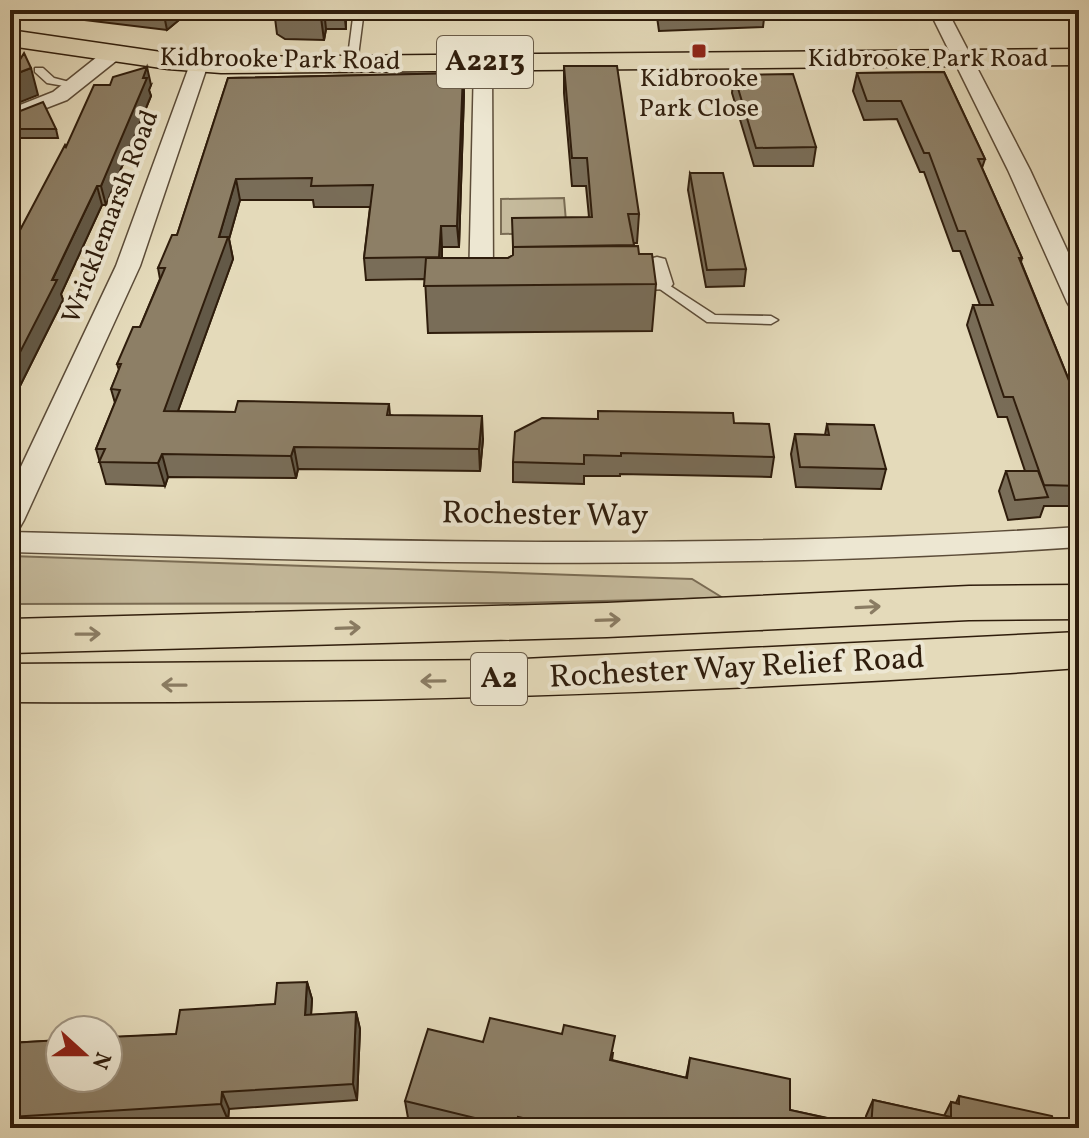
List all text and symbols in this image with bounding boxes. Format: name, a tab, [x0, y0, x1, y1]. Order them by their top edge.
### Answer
road number: A2213	[437, 36, 533, 88]
street label: Kidbrooke Park Road	[159, 40, 401, 80]
street label: Kidbrooke Park Road	[808, 41, 1048, 77]
marker: Kidbrooke Park Close	[690, 42, 708, 60]
place label: Kidbrooke Park Close	[639, 61, 759, 127]
street label: Wricklemarsh Road	[54, 105, 168, 329]
street label: Rochester Way	[441, 492, 649, 540]
one-way arrow	[854, 600, 881, 615]
one-way arrow	[594, 612, 621, 627]
one-way arrow	[334, 621, 361, 636]
one-way arrow	[74, 627, 101, 642]
street label: Rochester Way Relief Road	[548, 637, 926, 701]
road number: A2	[471, 653, 527, 705]
one-way arrow	[420, 673, 447, 688]
one-way arrow	[161, 677, 188, 693]
north arrow	[44, 1014, 124, 1094]
text: N	[83, 1047, 118, 1073]

